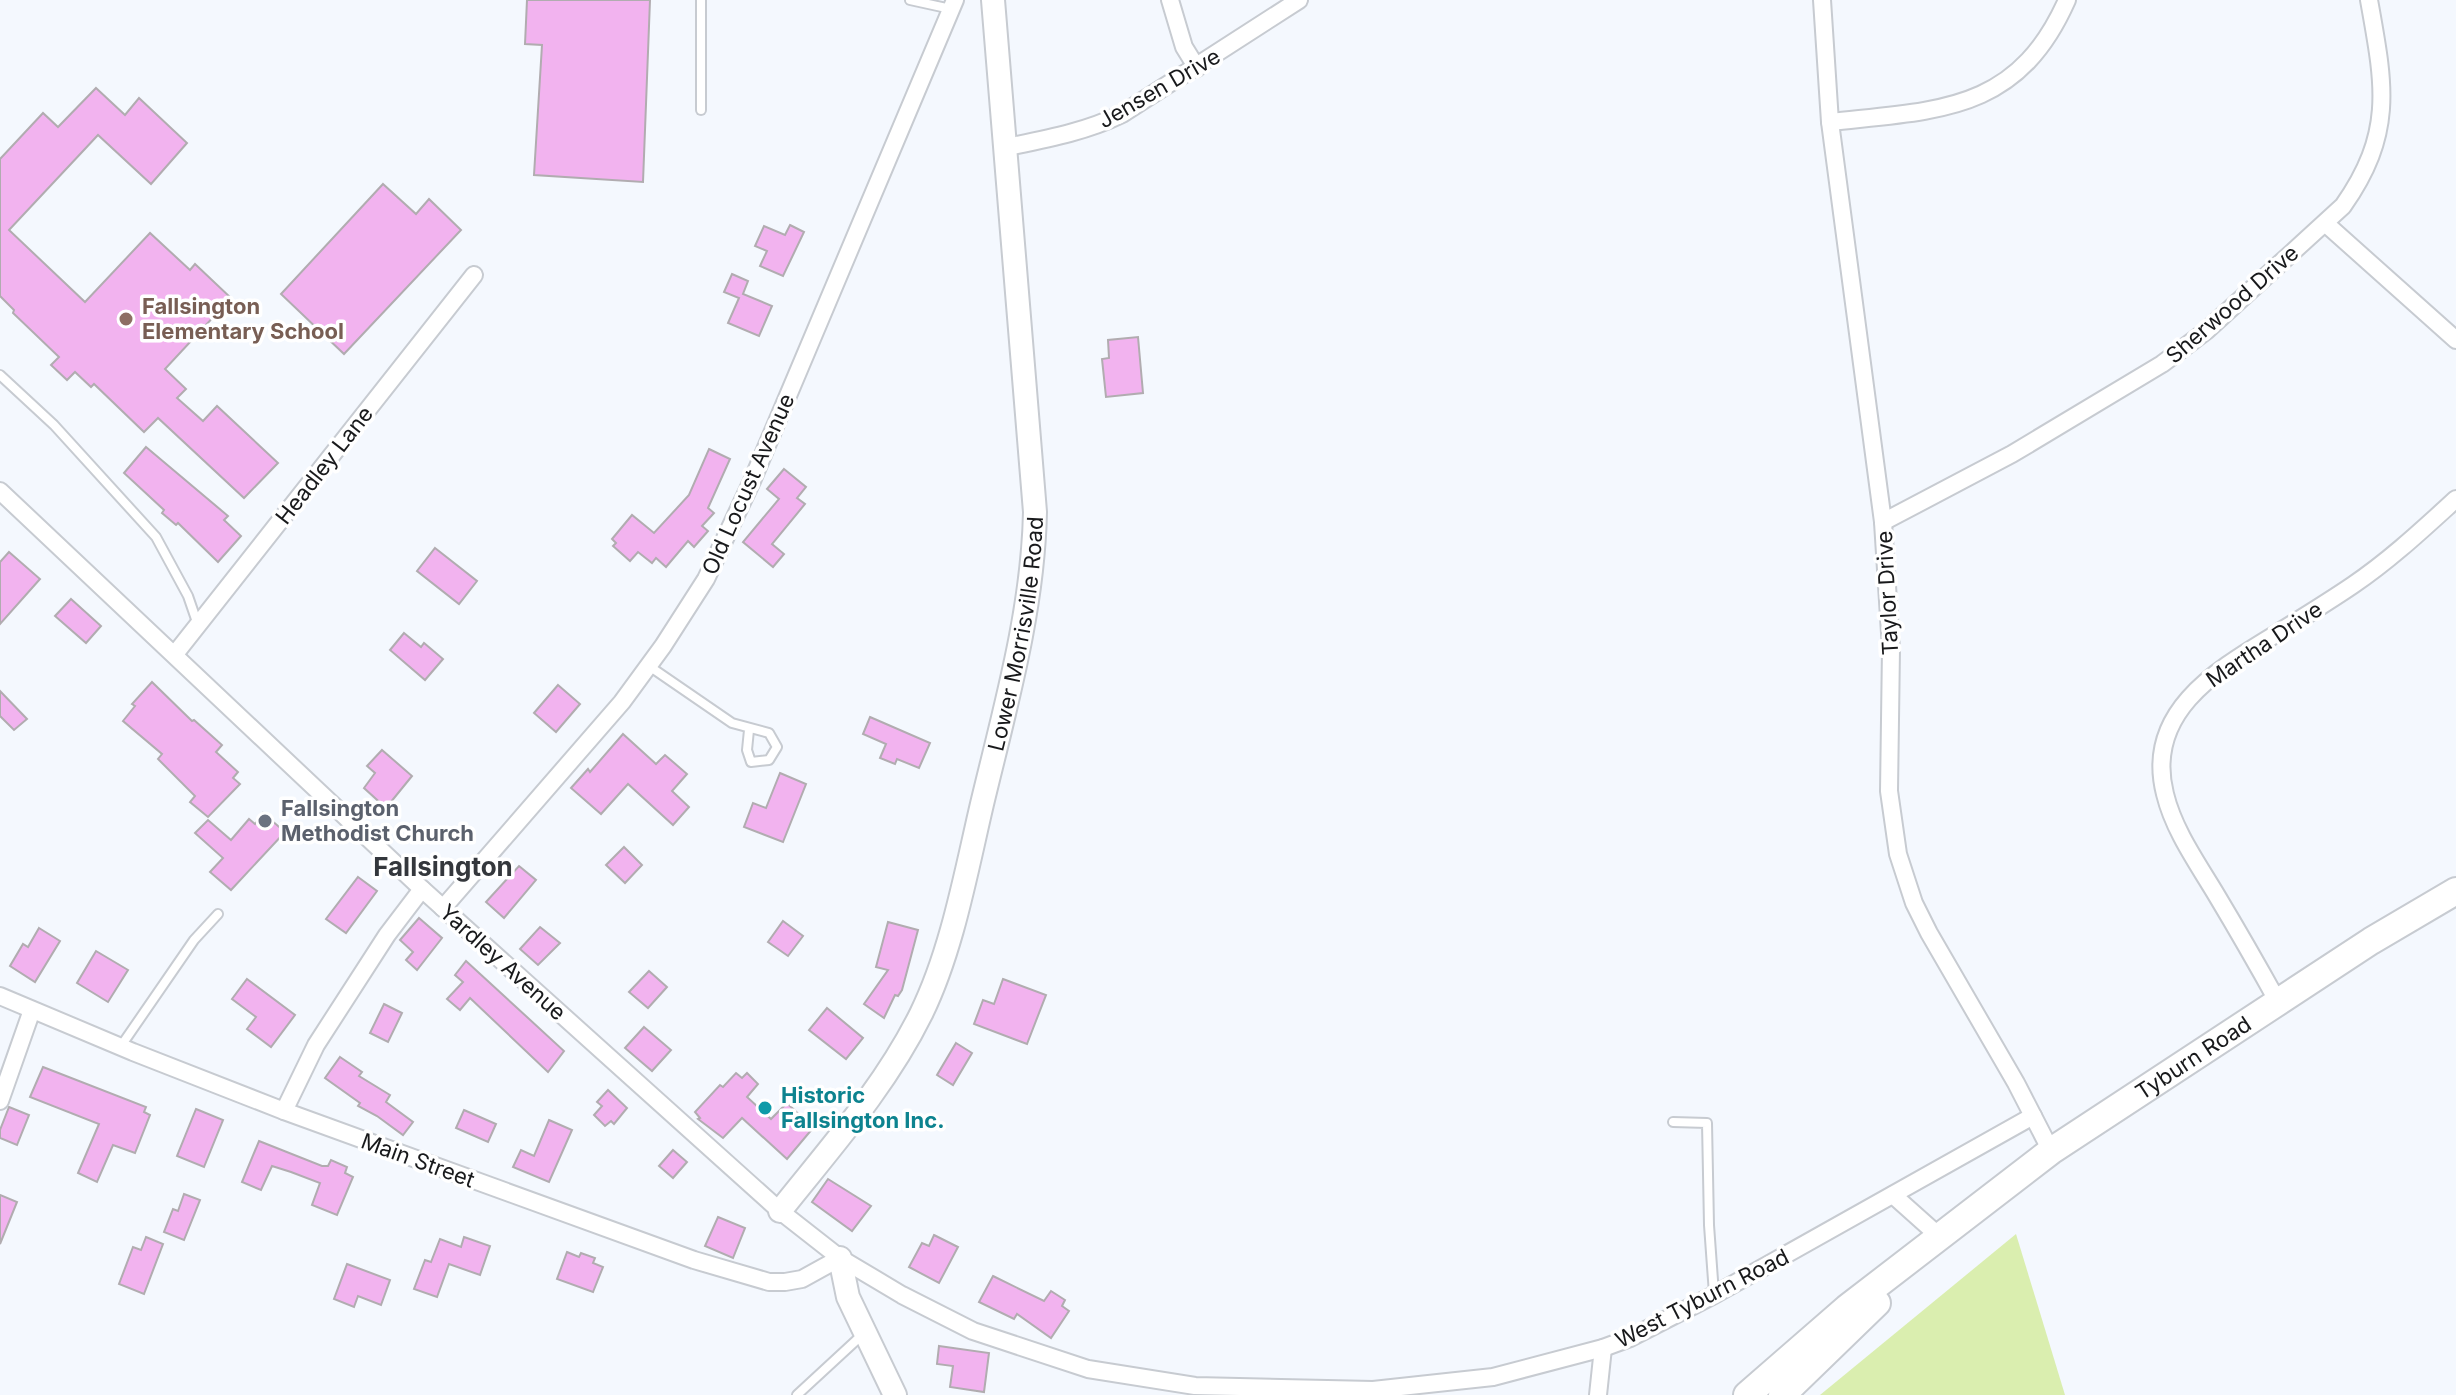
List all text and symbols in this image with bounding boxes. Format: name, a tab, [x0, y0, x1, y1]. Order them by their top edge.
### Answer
street label: Jensen Drive	[1093, 43, 1225, 133]
street label: Sherwood Drive	[2161, 240, 2303, 368]
place label: Fallsington Elementary School	[142, 293, 344, 344]
marker: Fallsington Elementary School	[117, 310, 135, 328]
street label: Old Locust Avenue	[696, 390, 800, 578]
street label: Headley Lane	[270, 401, 378, 529]
street label: Lower Morrisville Road	[982, 516, 1048, 754]
street label: Taylor Drive	[1871, 530, 1903, 656]
street label: Martha Drive	[2201, 596, 2327, 692]
place label: Fallsington Methodist Church	[281, 795, 474, 846]
marker: Fallsington Methodist Church	[256, 812, 274, 830]
district label: Fallsington	[373, 851, 513, 882]
street label: Yardley Avenue	[435, 899, 571, 1025]
street label: Tyburn Road	[2131, 1010, 2256, 1105]
place label: Historic Fallsington Inc.	[781, 1082, 945, 1133]
marker: Historic Fallsington Inc.	[756, 1099, 774, 1117]
street label: Main Street	[358, 1127, 478, 1193]
street label: West Tyburn Road	[1611, 1243, 1793, 1353]

